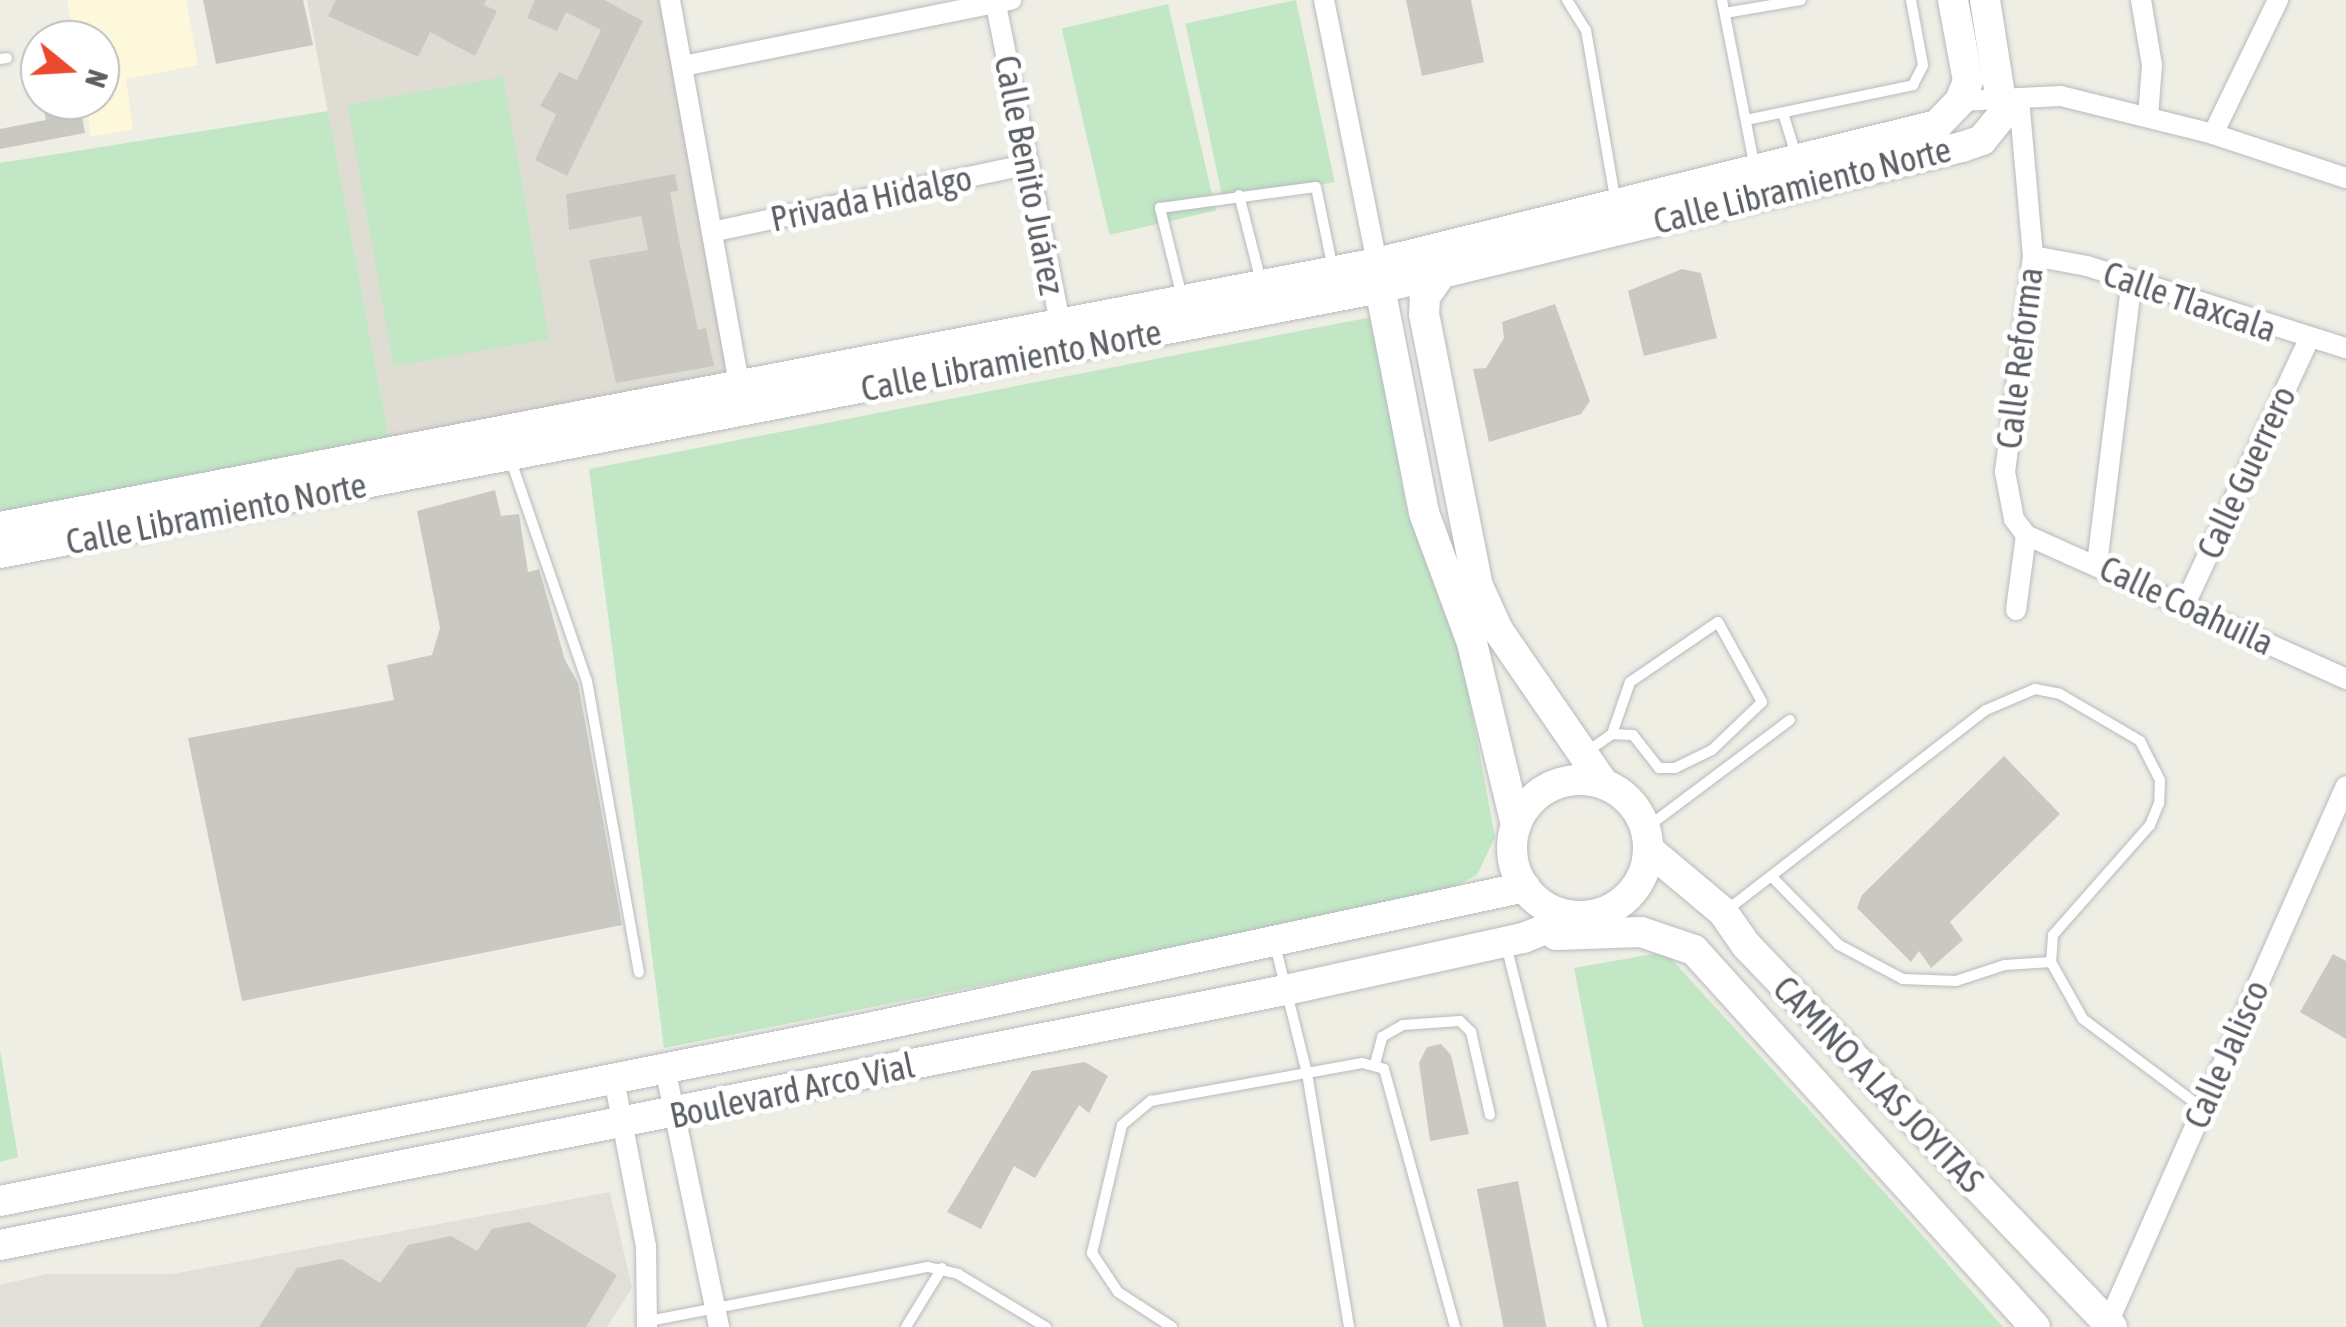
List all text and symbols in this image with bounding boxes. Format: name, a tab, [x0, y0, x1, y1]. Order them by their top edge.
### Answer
north arrow	[20, 20, 120, 120]
street label: Calle Benito Juárez	[986, 52, 1074, 298]
text: N	[79, 66, 114, 91]
street label: Calle Libramiento Norte	[1649, 128, 1955, 242]
street label: Privada Hidalgo	[767, 156, 975, 240]
street label: Calle Tlaxcala	[2098, 252, 2282, 350]
street label: Calle Reforma	[1987, 265, 2051, 451]
street label: Calle Libramiento Norte	[857, 310, 1165, 410]
street label: Calle Guerrero	[2188, 379, 2304, 565]
street label: Calle Libramiento Norte	[62, 463, 370, 563]
street label: Calle Coahuila	[2093, 546, 2281, 664]
street label: CAMINO A LAS JOYITAS	[1765, 967, 1993, 1201]
street label: Calle Jalisco	[2175, 974, 2277, 1134]
street label: Boulevard Arco Vial	[666, 1044, 918, 1136]

